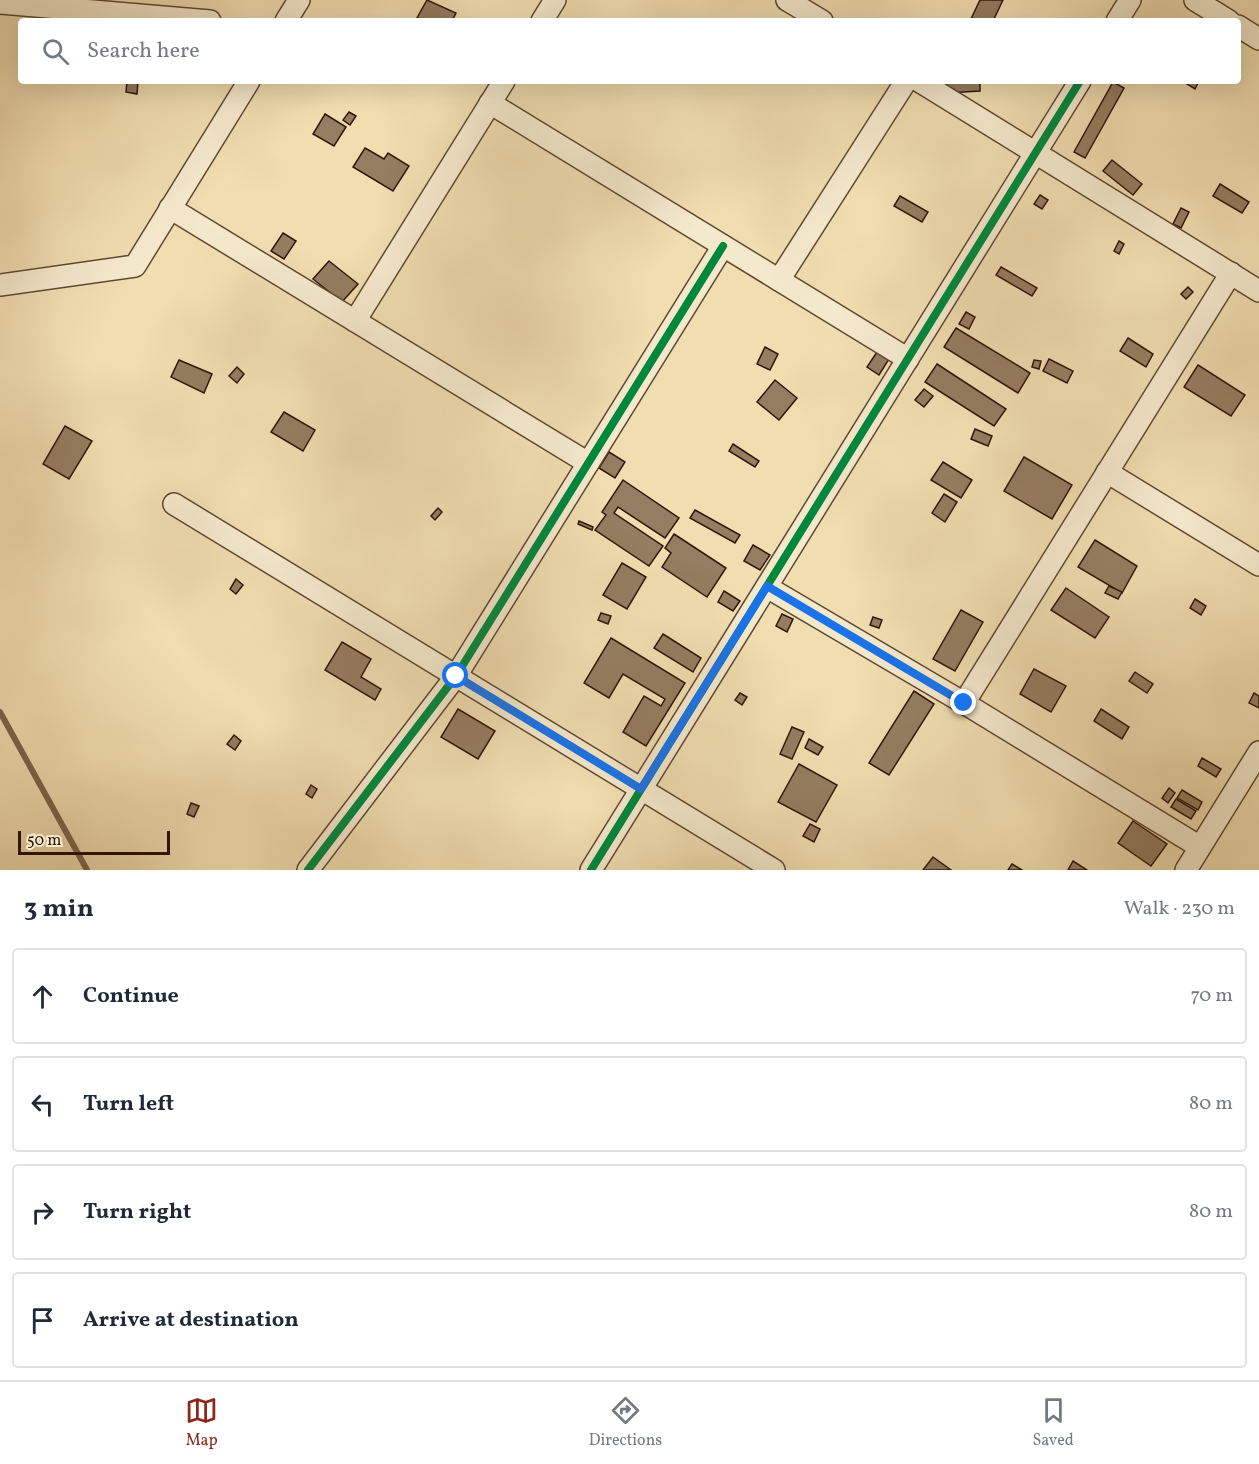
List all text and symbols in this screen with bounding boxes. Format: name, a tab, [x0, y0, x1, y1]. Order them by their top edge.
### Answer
search box	[18, 18, 1241, 84]
icon: search	[39, 35, 72, 68]
text: Search here	[87, 36, 200, 67]
route start	[442, 662, 468, 688]
route end	[950, 689, 976, 715]
scale bar	[18, 828, 170, 856]
text: 50 m	[27, 830, 61, 852]
text: 3 min	[24, 891, 94, 927]
text: Walk · 230 m	[1124, 895, 1235, 923]
icon: ahead	[26, 980, 59, 1013]
text: Continue	[83, 981, 179, 1012]
text: 70 m	[1190, 982, 1233, 1010]
icon: left	[26, 1088, 59, 1121]
text: Turn left	[83, 1089, 174, 1120]
text: 80 m	[1189, 1090, 1233, 1118]
icon: right	[26, 1196, 59, 1229]
text: Turn right	[83, 1197, 191, 1228]
text: 80 m	[1189, 1198, 1233, 1226]
icon: arrive	[26, 1304, 59, 1337]
text: Arrive at destination	[83, 1305, 299, 1336]
tab: Map	[185, 1394, 218, 1452]
tab: Directions	[589, 1394, 662, 1452]
tab: Saved	[1033, 1394, 1074, 1452]

